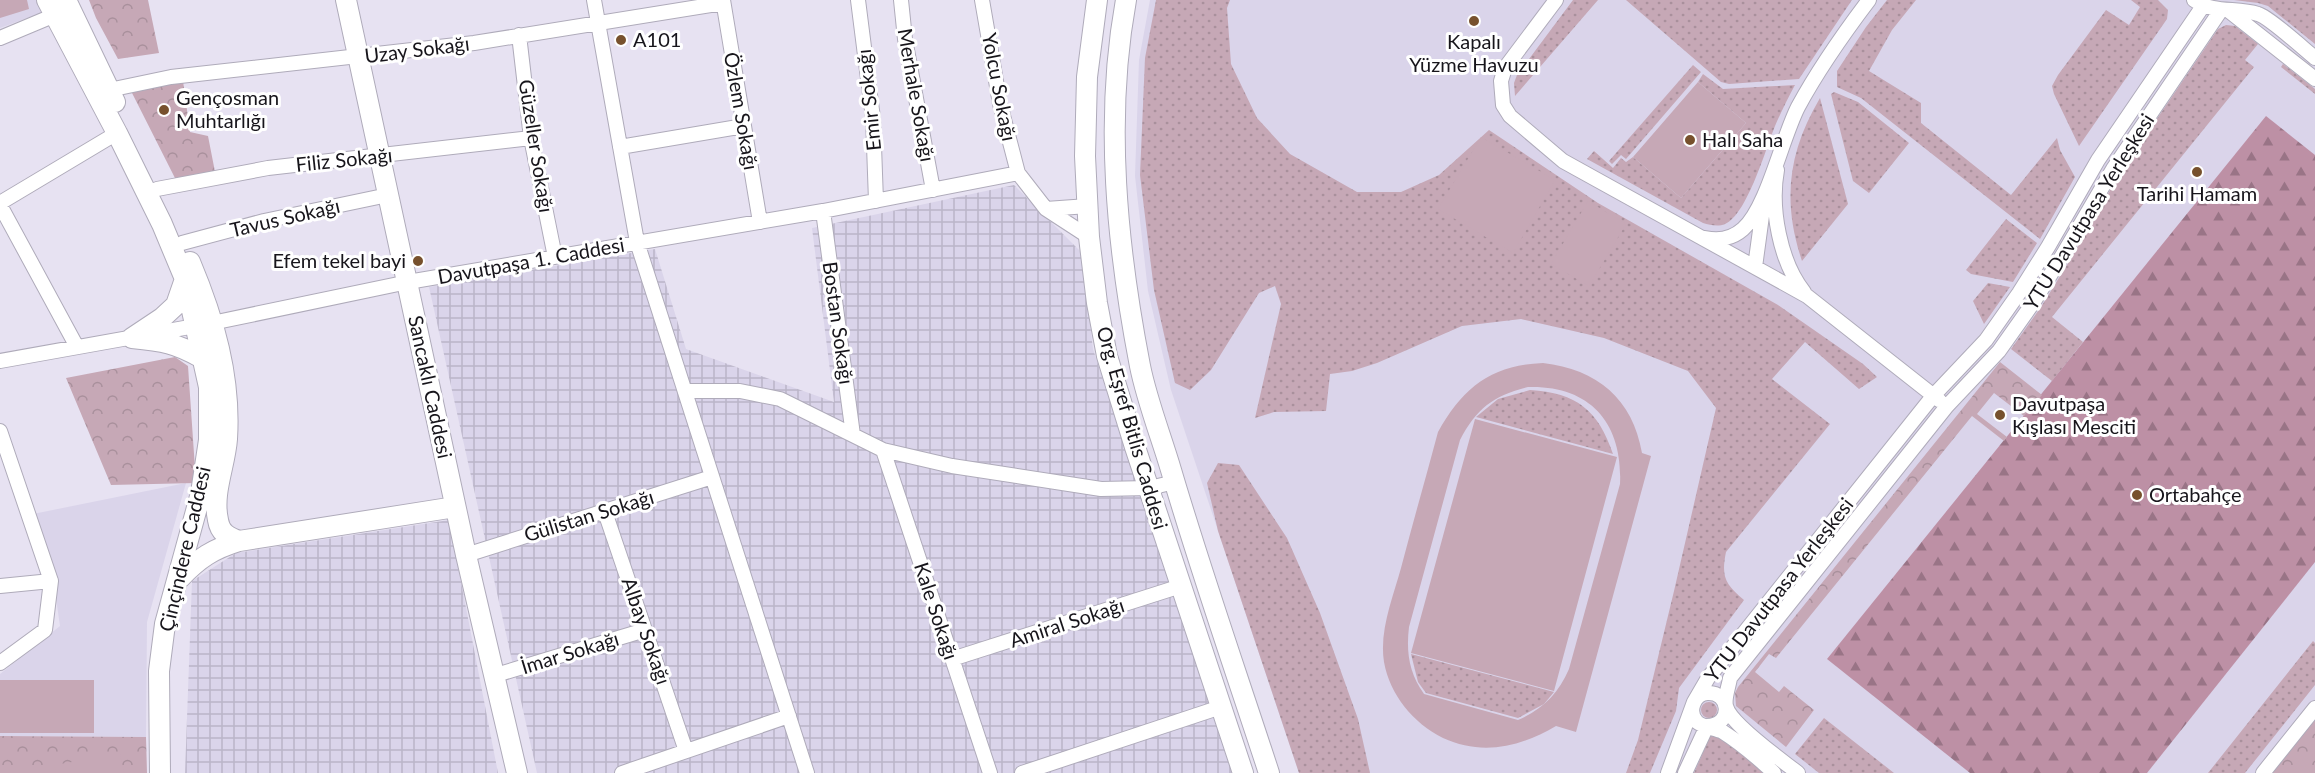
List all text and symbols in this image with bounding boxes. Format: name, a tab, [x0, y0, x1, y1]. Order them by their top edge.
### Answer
marker: Kapalı Yüzme Havuzu	[1467, 14, 1481, 28]
street label: Merhale Sokağı	[893, 26, 941, 163]
place label: A101	[633, 27, 681, 51]
place label: Kapalı Yüzme Havuzu	[1409, 29, 1539, 76]
street label: Uzay Sokağı	[363, 31, 471, 67]
street label: Yolcu Sokağı	[978, 31, 1022, 143]
marker: A101	[614, 33, 628, 47]
street label: Emir Sokağı	[851, 48, 885, 152]
street label: Özlem Sokağı	[720, 50, 764, 172]
street label: Güzeller Sokağı	[515, 78, 559, 214]
place label: Gençosman Muhtarlığı	[176, 85, 279, 132]
marker: Gençosman Muhtarlığı	[157, 103, 171, 117]
street label: YTU Davutpasa Yerleşkesi	[2018, 109, 2159, 314]
place label: Halı Saha	[1702, 127, 1783, 151]
marker: Halı Saha	[1683, 133, 1697, 147]
street label: Filiz Sokağı	[294, 142, 393, 176]
marker: Tarihi Hamam	[2190, 165, 2204, 179]
place label: Tarihi Hamam	[2137, 181, 2257, 205]
street label: Tavus Sokağı	[228, 193, 342, 241]
street label: Davutpaşa 1. Caddesi	[436, 232, 626, 288]
place label: Efem tekel bayi	[272, 248, 406, 272]
marker: Efem tekel bayi	[411, 254, 425, 268]
street label: Bostan Sokağı	[819, 260, 859, 386]
street label: Sancaklı Caddesi	[404, 313, 458, 461]
street label: Org. Eşref Bitlis Caddesi	[1092, 324, 1173, 532]
place label: Davutpaşa Kışlası Mesciti	[2012, 391, 2136, 438]
marker: Davutpaşa Kışlası Mesciti	[1993, 408, 2007, 422]
street label: Çinçindere Caddesi	[153, 464, 215, 634]
place label: Ortabahçe	[2149, 482, 2241, 506]
street label: Gülistan Sokağı	[521, 484, 657, 546]
marker: Ortabahçe	[2130, 488, 2144, 502]
street label: YTU Davutpasa Yerleşkesi	[1699, 492, 1858, 686]
street label: Kale Sokağı	[910, 559, 964, 662]
street label: Albay Sokağı	[617, 574, 676, 687]
street label: Amiral Sokağı	[1006, 592, 1127, 652]
street label: İmar Sokağı	[518, 626, 622, 678]

